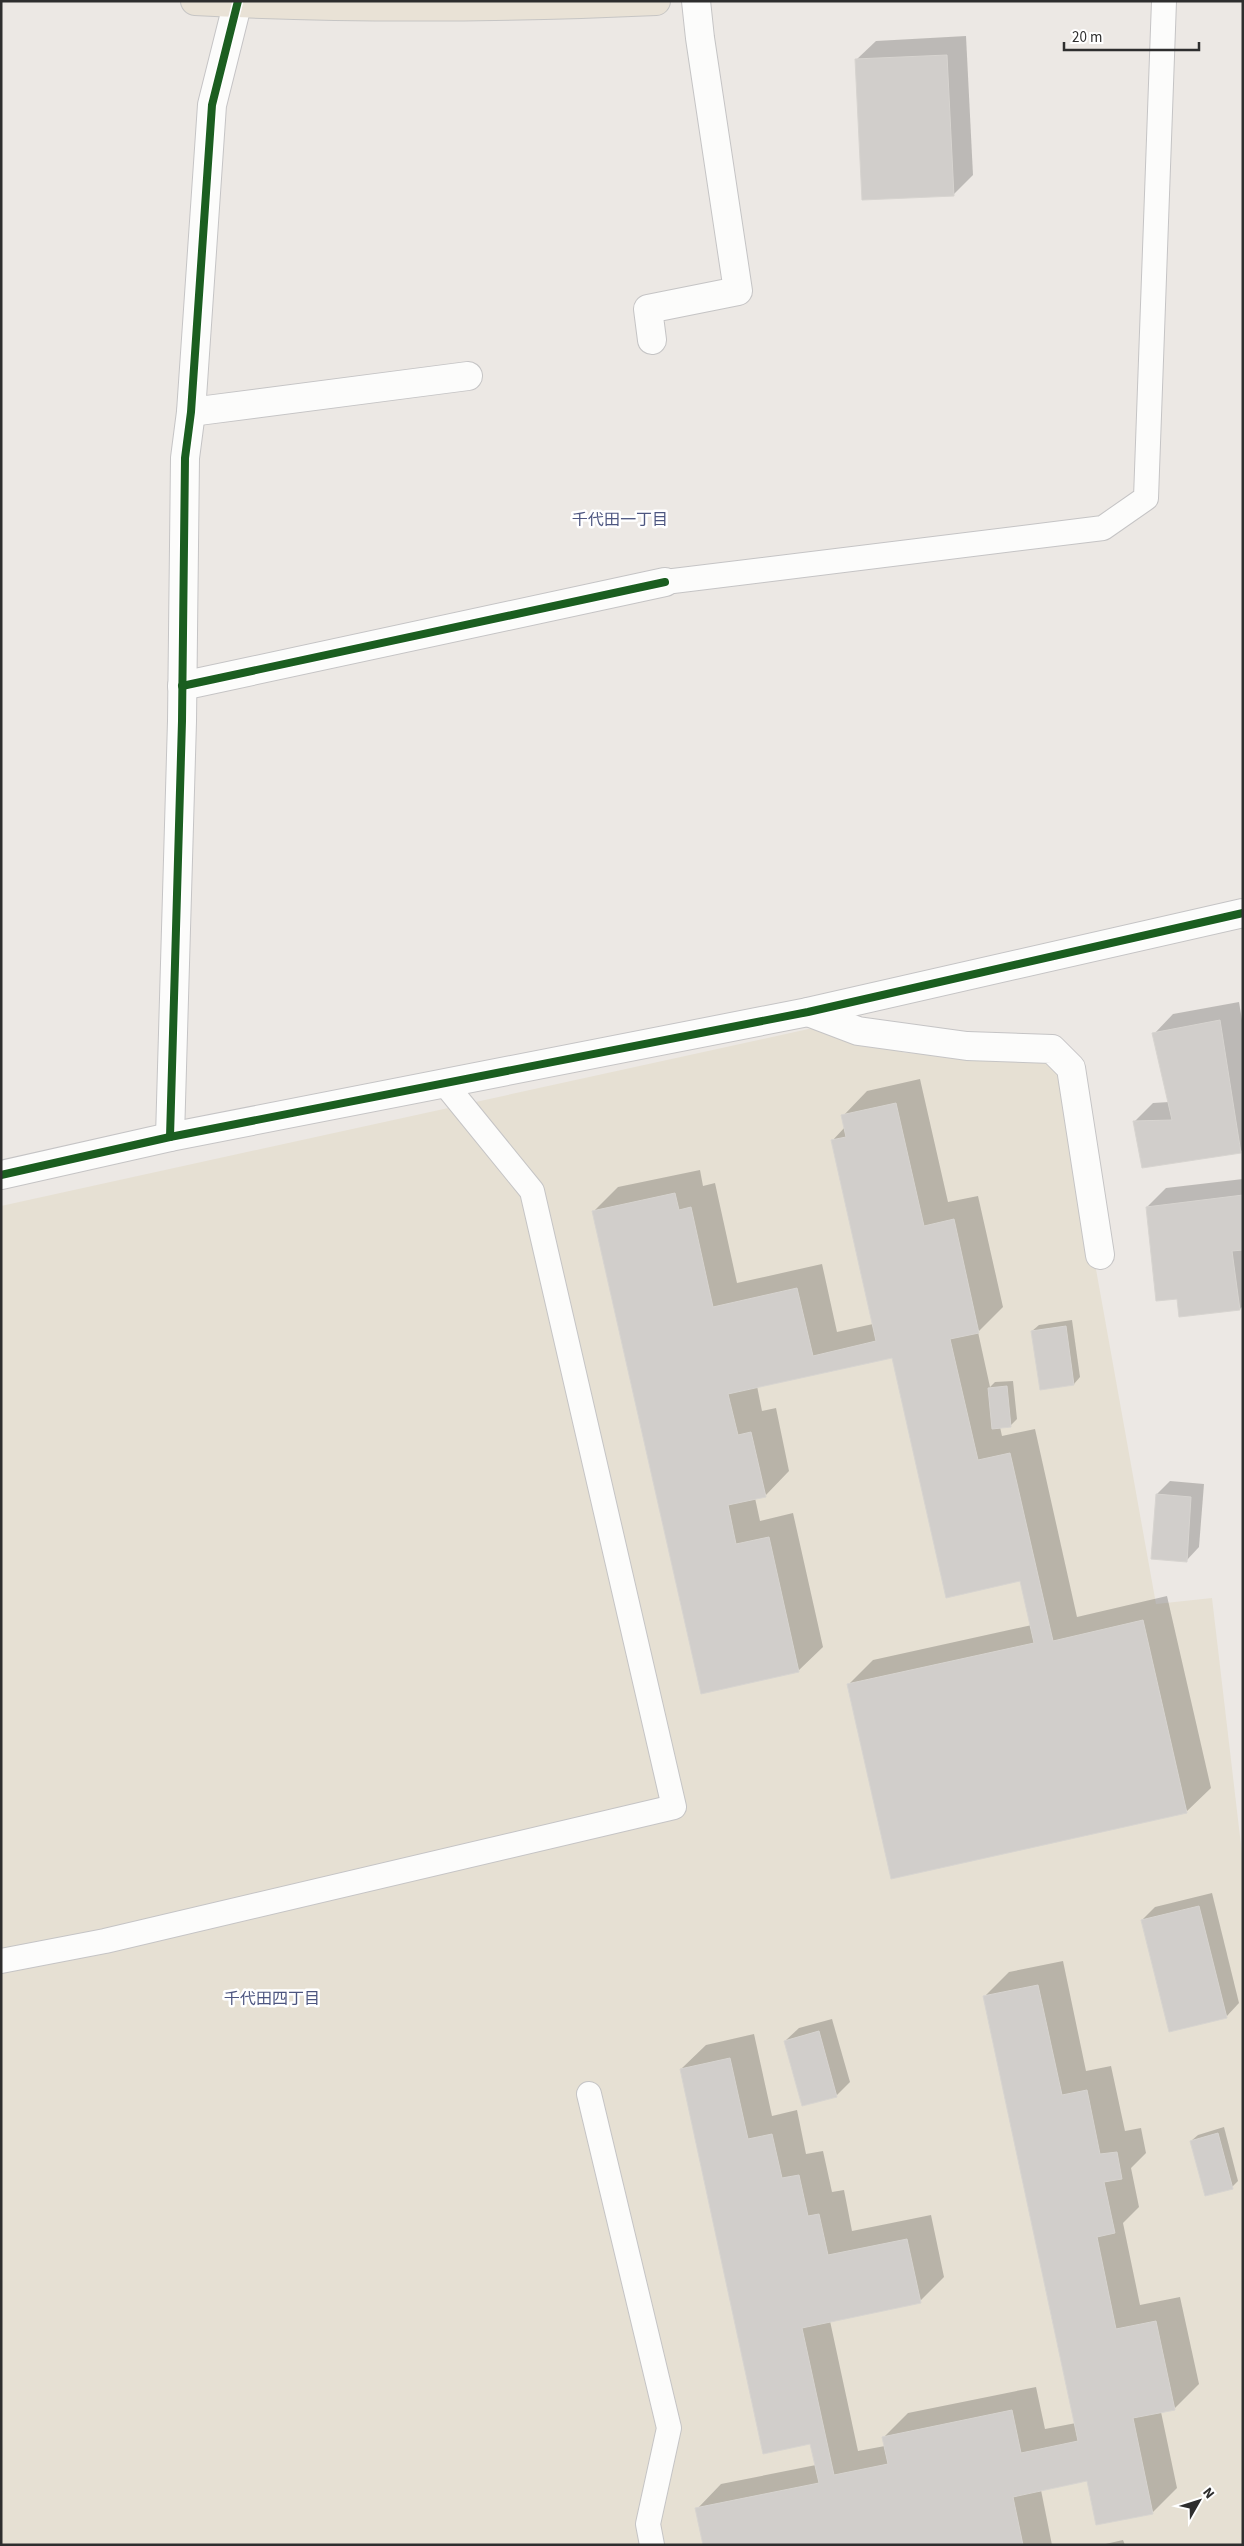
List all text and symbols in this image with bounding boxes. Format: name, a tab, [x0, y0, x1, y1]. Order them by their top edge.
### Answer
scale bar	[1064, 20, 1199, 52]
text: 20 m	[1072, 27, 1102, 48]
district label: 千代田一丁目	[572, 509, 668, 531]
district label: 千代田四丁目	[224, 1988, 320, 2010]
north arrow	[1174, 2476, 1224, 2526]
text: N	[1198, 2484, 1219, 2503]

